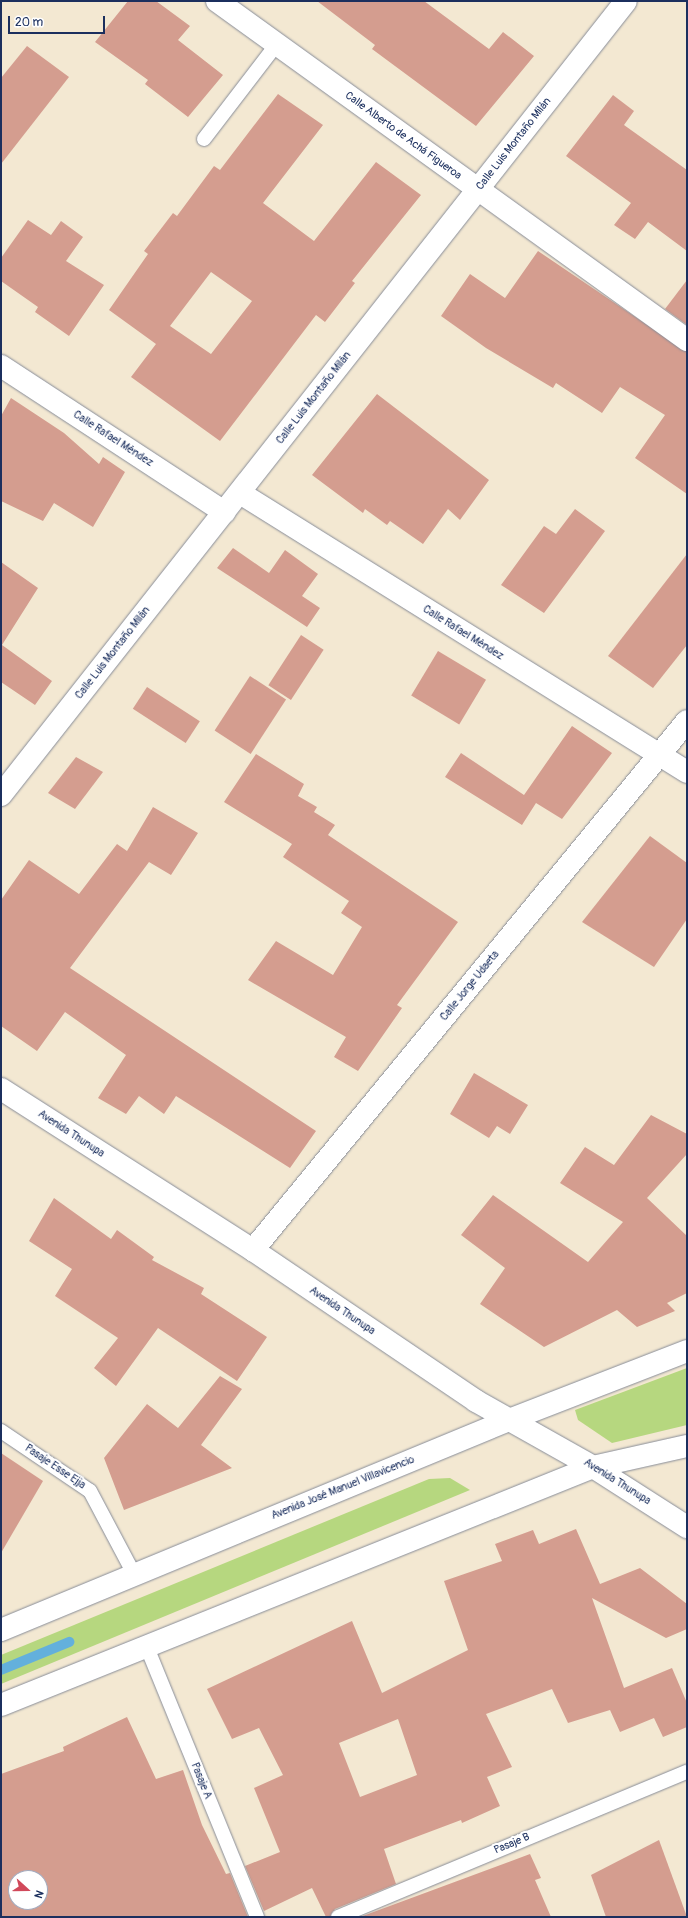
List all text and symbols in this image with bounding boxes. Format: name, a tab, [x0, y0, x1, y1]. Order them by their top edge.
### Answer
scale bar	[10, 8, 107, 34]
text: 20 m	[15, 15, 43, 30]
street label: Calle Alberto de Achá Figueroa	[342, 89, 464, 183]
street label: Calle Luis Montaño Milán	[474, 95, 554, 193]
street label: Calle Luis Montaño Milán	[274, 349, 354, 447]
street label: Calle Rafael Méndez	[71, 408, 155, 470]
street label: Calle Rafael Méndez	[420, 603, 506, 663]
street label: Calle Luis Montaño Milán	[73, 604, 153, 702]
street label: Calle Jorge Udaeta	[438, 948, 502, 1024]
street label: Avenida Thunupa	[35, 1108, 107, 1160]
street label: Avenida Thunupa	[307, 1284, 377, 1338]
street label: Pasaje Esse Ejja	[22, 1442, 88, 1492]
street label: Avenida José Manuel Villavicencio	[270, 1453, 416, 1523]
street label: Avenida Thunupa	[581, 1456, 653, 1508]
street label: Pasaje A	[188, 1761, 214, 1801]
street label: Pasaje B	[492, 1831, 532, 1857]
north arrow	[8, 1870, 48, 1910]
text: N	[31, 1888, 46, 1900]

